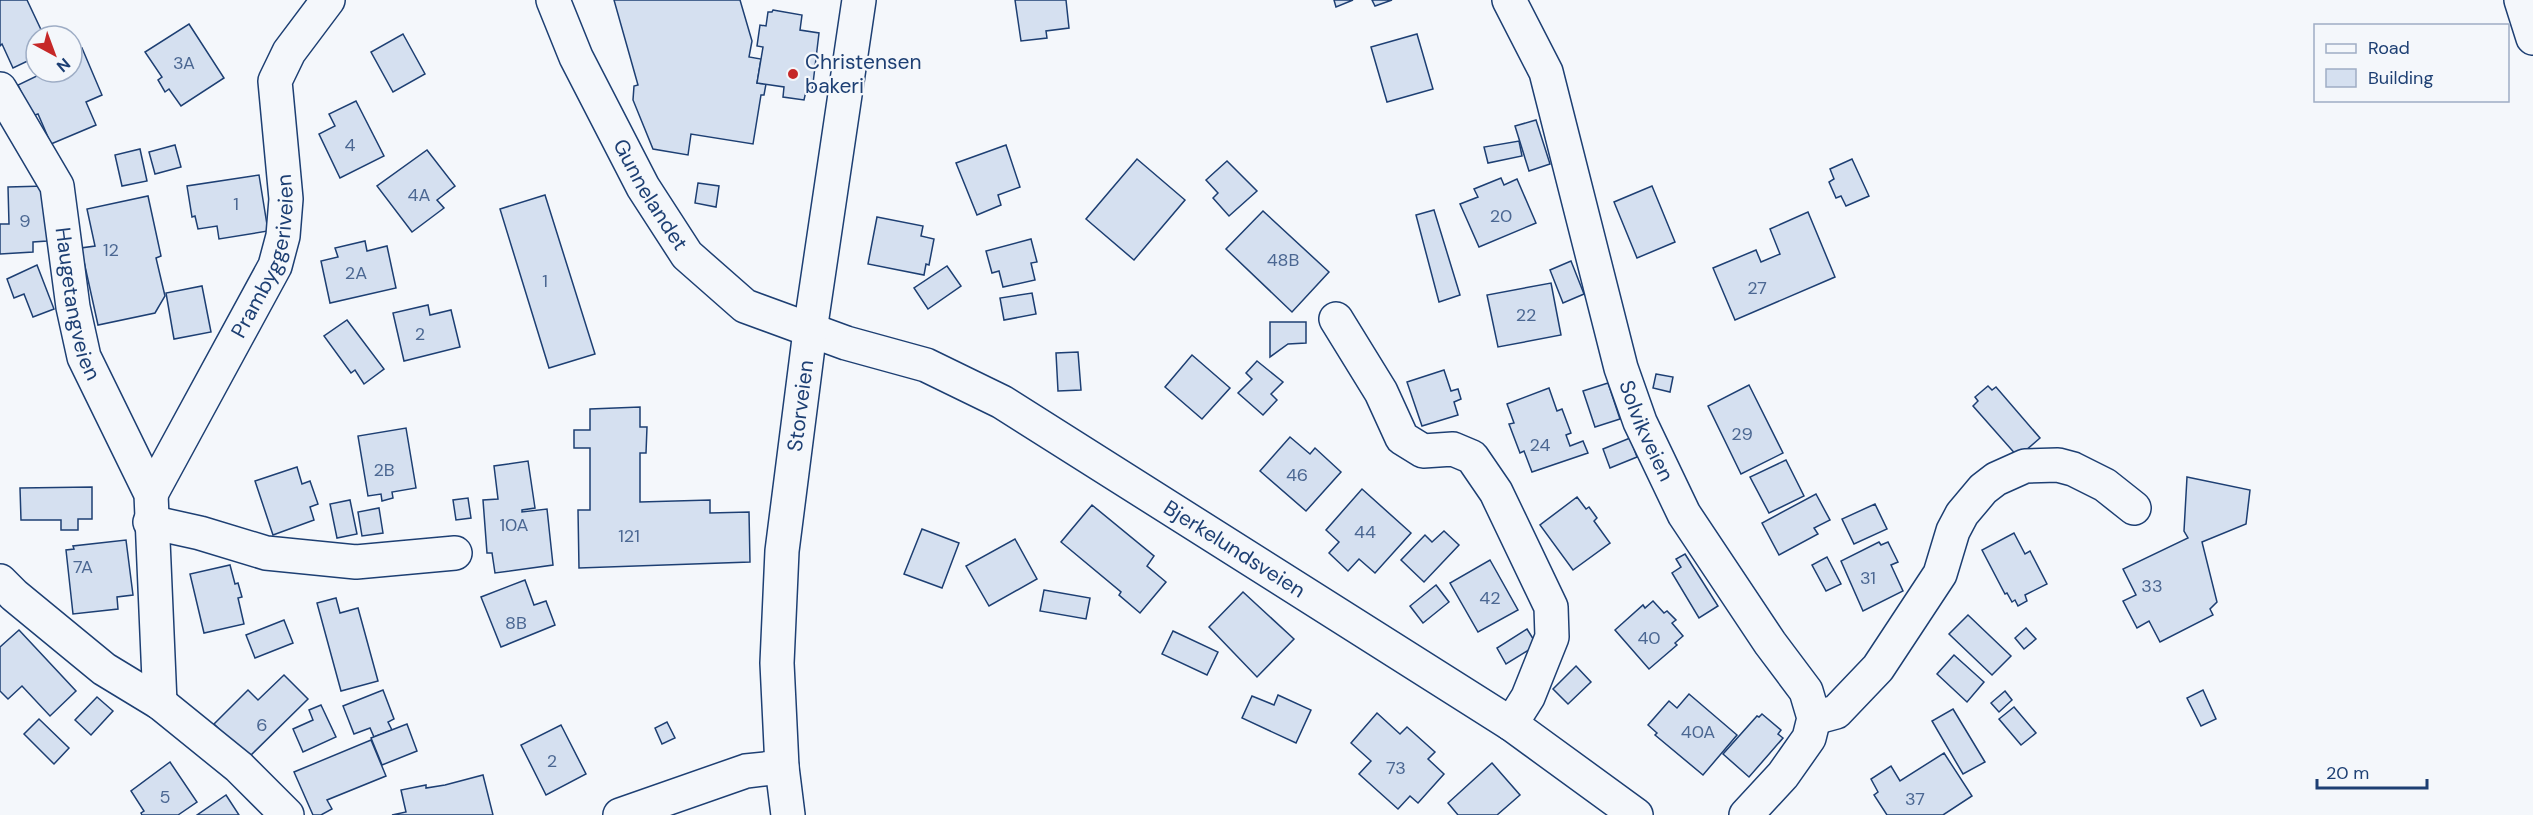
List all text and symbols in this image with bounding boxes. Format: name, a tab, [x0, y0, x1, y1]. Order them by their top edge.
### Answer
north arrow	[24, 24, 84, 84]
legend	[2314, 24, 2509, 102]
text: Road	[2368, 36, 2410, 60]
place label: Christensen bakeri	[805, 48, 921, 100]
house number: 3A	[173, 51, 195, 75]
text: N	[52, 53, 75, 77]
text: Building	[2368, 66, 2433, 90]
marker: Christensen bakeri	[786, 67, 800, 81]
house number: 4	[345, 133, 356, 157]
street label: Gunnelandet	[607, 134, 694, 256]
street label: Prambyggeriveien	[225, 173, 300, 343]
house number: 4A	[408, 183, 430, 207]
house number: 1	[233, 192, 239, 216]
house number: 20	[1490, 204, 1512, 228]
house number: 9	[19, 209, 31, 233]
street label: Haugetangveien	[49, 225, 107, 385]
house number: 12	[103, 238, 119, 262]
house number: 48B	[1267, 248, 1300, 272]
house number: 2A	[345, 261, 367, 285]
house number: 1	[542, 269, 548, 293]
house number: 27	[1747, 276, 1767, 300]
house number: 22	[1516, 303, 1536, 327]
house number: 2	[415, 322, 425, 346]
street label: Storveien	[781, 358, 820, 453]
street label: Solvikveien	[1612, 376, 1680, 486]
house number: 29	[1731, 422, 1753, 446]
house number: 24	[1530, 433, 1551, 457]
house number: 2B	[373, 458, 395, 482]
house number: 46	[1286, 463, 1308, 487]
street label: Bjerkelundsveien	[1158, 494, 1311, 604]
house number: 10A	[499, 513, 529, 537]
house number: 44	[1354, 520, 1376, 544]
house number: 121	[618, 524, 640, 548]
house number: 7A	[73, 555, 93, 579]
house number: 31	[1860, 566, 1876, 590]
house number: 33	[2141, 574, 2163, 598]
house number: 42	[1479, 586, 1501, 610]
house number: 8B	[505, 611, 527, 635]
house number: 40	[1637, 626, 1661, 650]
house number: 6	[256, 713, 268, 737]
house number: 40A	[1681, 720, 1715, 744]
house number: 2	[547, 749, 557, 773]
scale bar	[2317, 752, 2426, 790]
house number: 73	[1386, 756, 1406, 780]
text: 20 m	[2326, 761, 2369, 785]
house number: 5	[160, 785, 170, 809]
house number: 37	[1905, 787, 1925, 811]

